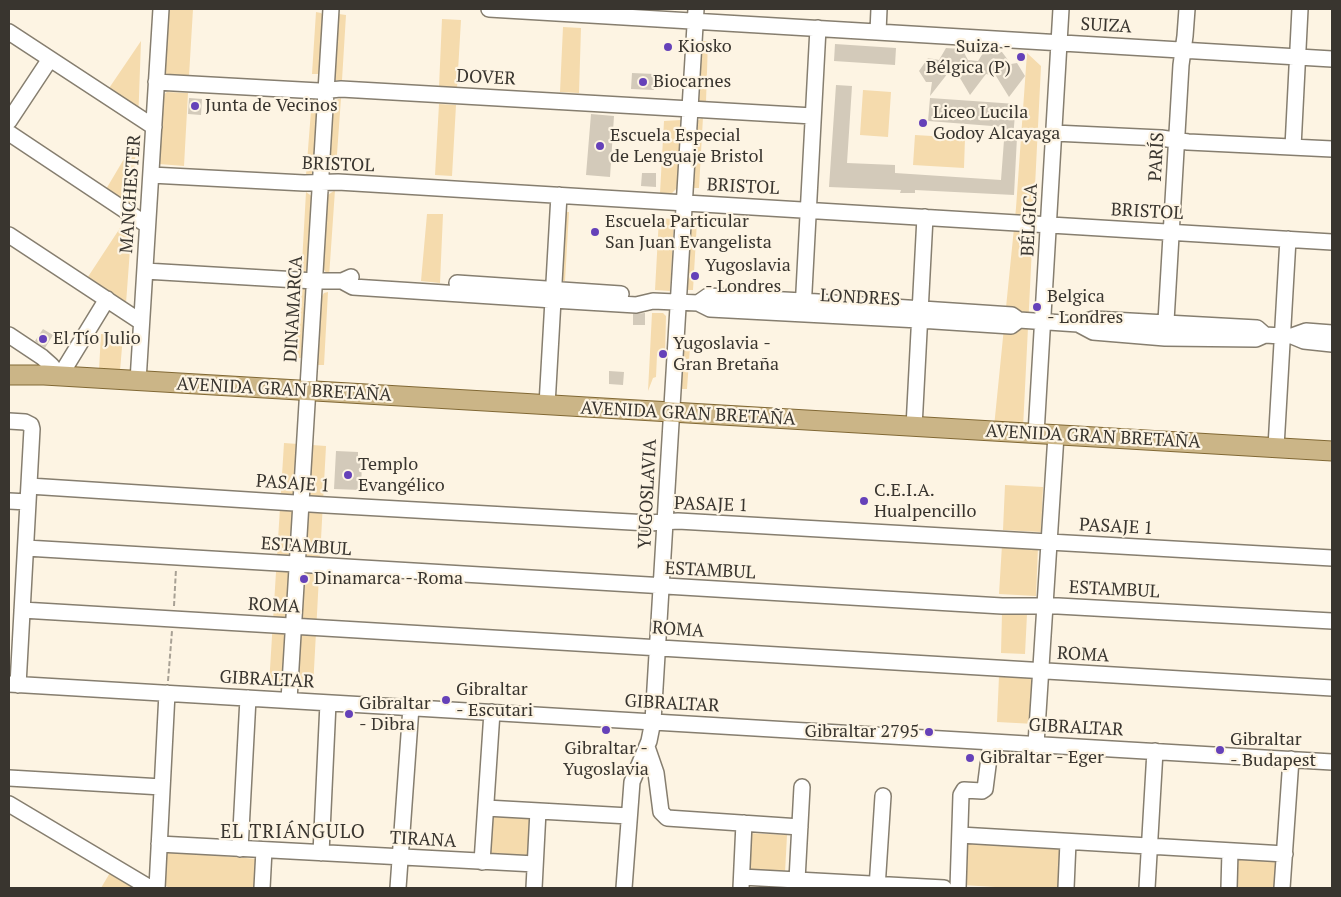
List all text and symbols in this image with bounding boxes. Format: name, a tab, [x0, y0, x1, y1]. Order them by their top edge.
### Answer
street label: SUIZA	[1080, 14, 1132, 38]
place label: Kiosko	[678, 36, 732, 58]
place label: Suiza - Bélgica (P)	[926, 36, 1011, 78]
marker: Kiosko	[662, 41, 674, 53]
marker: Suiza - Bélgica (P)	[1015, 51, 1027, 63]
street label: DOVER	[456, 66, 516, 90]
place label: Biocarnes	[653, 71, 731, 93]
marker: Biocarnes	[637, 76, 649, 88]
place label: Junta de Vecinos	[205, 95, 338, 117]
marker: Junta de Vecinos	[189, 100, 201, 112]
place label: Liceo Lucila Godoy Alcayaga	[933, 102, 1060, 144]
marker: Liceo Lucila Godoy Alcayaga	[917, 117, 929, 129]
place label: Escuela Especial de Lenguaje Bristol	[610, 125, 764, 168]
street label: PARÍS	[1145, 132, 1169, 182]
street label: MANCHESTER	[116, 134, 146, 254]
marker: Escuela Especial de Lenguaje Bristol	[594, 140, 606, 152]
street label: BRISTOL	[301, 153, 375, 177]
street label: BRISTOL	[706, 174, 780, 200]
street label: BÉLGICA	[1017, 183, 1043, 257]
street label: BRISTOL	[1110, 199, 1184, 225]
place label: Escuela Particular San Juan Evangelista	[605, 211, 772, 253]
marker: Escuela Particular San Juan Evangelista	[589, 226, 601, 238]
street label: DINAMARCA	[280, 255, 308, 363]
place label: Yugoslavia - Londres	[705, 255, 791, 298]
marker: Yugoslavia - Londres	[689, 270, 701, 282]
street label: LONDRES	[819, 285, 901, 311]
place label: Belgica - Londres	[1047, 286, 1123, 328]
marker: Belgica - Londres	[1031, 301, 1043, 313]
place label: El Tío Julio	[53, 328, 141, 350]
marker: El Tío Julio	[37, 333, 49, 345]
place label: Yugoslavia - Gran Bretaña	[673, 333, 779, 376]
marker: Yugoslavia - Gran Bretaña	[657, 348, 669, 360]
street label: AVENIDA GRAN BRETAÑA	[176, 374, 392, 406]
street label: AVENIDA GRAN BRETAÑA	[580, 398, 796, 430]
street label: AVENIDA GRAN BRETAÑA	[985, 421, 1201, 453]
street label: YUGOSLAVIA	[634, 438, 662, 550]
place label: Templo Evangélico	[358, 454, 445, 496]
marker: Templo Evangélico	[342, 469, 354, 481]
street label: PASAJE 1	[255, 471, 331, 497]
place label: C.E.I.A. Hualpencillo	[874, 480, 976, 522]
street label: PASAJE 1	[674, 493, 748, 517]
marker: C.E.I.A. Hualpencillo	[858, 495, 870, 507]
street label: PASAJE 1	[1078, 514, 1154, 540]
street label: ESTAMBUL	[260, 533, 352, 561]
street label: ESTAMBUL	[664, 558, 756, 584]
place label: Dinamarca - Roma	[314, 568, 463, 590]
marker: Dinamarca - Roma	[298, 573, 310, 585]
street label: ESTAMBUL	[1068, 577, 1160, 603]
street label: ROMA	[247, 594, 301, 618]
street label: ROMA	[651, 617, 705, 643]
street label: ROMA	[1056, 643, 1110, 667]
street label: GIBRALTAR	[219, 667, 315, 693]
place label: Gibraltar - Escutari	[456, 679, 533, 722]
street label: GIBRALTAR	[624, 691, 720, 717]
place label: Gibraltar - Dibra	[359, 693, 431, 736]
marker: Gibraltar - Escutari	[440, 694, 452, 706]
marker: Gibraltar - Dibra	[343, 708, 355, 720]
street label: GIBRALTAR	[1028, 715, 1124, 741]
place label: Gibraltar 2795	[805, 721, 919, 743]
marker: Gibraltar - Yugoslavia	[600, 724, 612, 736]
marker: Gibraltar 2795	[923, 726, 935, 738]
place label: Gibraltar - Budapest	[1230, 729, 1316, 772]
place label: Gibraltar - Yugoslavia	[563, 738, 649, 781]
marker: Gibraltar - Budapest	[1214, 744, 1226, 756]
place label: Gibraltar - Eger	[980, 747, 1104, 769]
marker: Gibraltar - Eger	[964, 752, 976, 764]
district label: EL TRIÁNGULO	[219, 822, 367, 844]
street label: TIRANA	[389, 827, 457, 853]

